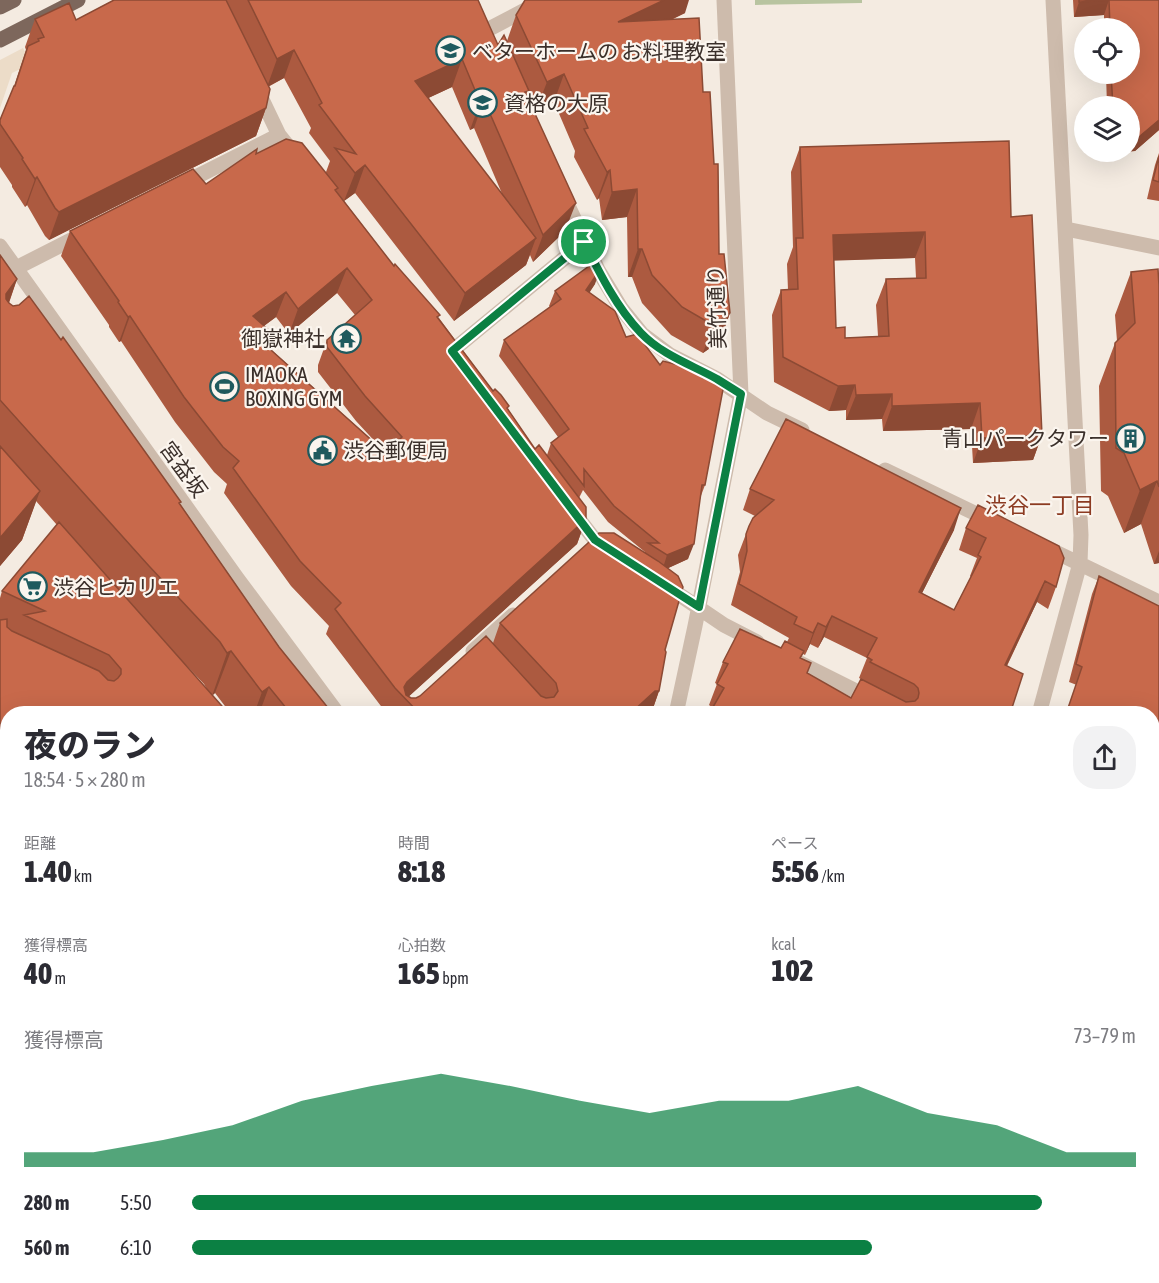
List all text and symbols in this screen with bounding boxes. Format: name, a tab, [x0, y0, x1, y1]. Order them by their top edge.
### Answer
map controls	[1074, 18, 1140, 162]
button: locate	[1074, 18, 1140, 84]
school or university icon: ベターホームの お料理教室	[435, 35, 467, 67]
place label: ベターホームの お料理教室	[472, 39, 726, 63]
school or university icon: 資格の大原	[467, 87, 499, 119]
place label: 資格の大原	[504, 91, 609, 115]
button: layers	[1074, 96, 1140, 162]
pin	[558, 216, 609, 267]
icon: arrive	[567, 225, 600, 258]
street label: 美竹通り	[703, 265, 729, 349]
temple icon: 御嶽神社	[330, 322, 362, 354]
place label: 御嶽神社	[241, 326, 325, 350]
place label: IMAOKA BOXING GYM	[245, 362, 343, 410]
sports icon: IMAOKA BOXING GYM	[208, 370, 240, 402]
building icon: 青山パークタワー	[1114, 422, 1146, 454]
place label: 青山パークタワー	[942, 426, 1109, 450]
public building icon: 渋谷郵便局	[306, 434, 338, 466]
street label: 宮益坂	[156, 436, 212, 502]
place label: 渋谷郵便局	[343, 438, 448, 462]
district label: 渋谷一丁目	[985, 492, 1095, 518]
supermarket icon: 渋谷ヒカリエ	[16, 571, 48, 603]
place label: 渋谷ヒカリエ	[53, 575, 179, 599]
text: 夜のラン	[24, 726, 156, 764]
button: share	[1073, 726, 1136, 789]
text: 18:54 · 5 × 280 m	[24, 768, 146, 791]
text: 距離	[24, 834, 56, 852]
text: 時間	[398, 834, 430, 852]
text: ペース	[771, 834, 819, 852]
text: 1.40	[24, 854, 72, 888]
text: 8:18	[398, 854, 445, 888]
text: 5:56	[771, 854, 819, 888]
text: km	[72, 867, 92, 885]
text: /km	[819, 867, 845, 885]
text: kcal	[771, 935, 796, 953]
text: 獲得標高	[24, 936, 88, 954]
text: 心拍数	[398, 936, 446, 954]
text: 102	[771, 953, 814, 987]
text: 40	[24, 956, 52, 990]
text: 165	[398, 956, 440, 990]
text: m	[52, 969, 66, 987]
text: bpm	[440, 969, 469, 987]
text: 73–79 m	[1073, 1024, 1136, 1047]
text: 獲得標高	[24, 1028, 104, 1051]
text: 280 m	[24, 1191, 69, 1214]
text: 5:50	[120, 1191, 152, 1214]
text: 560 m	[24, 1236, 69, 1259]
text: 6:10	[120, 1236, 152, 1259]

